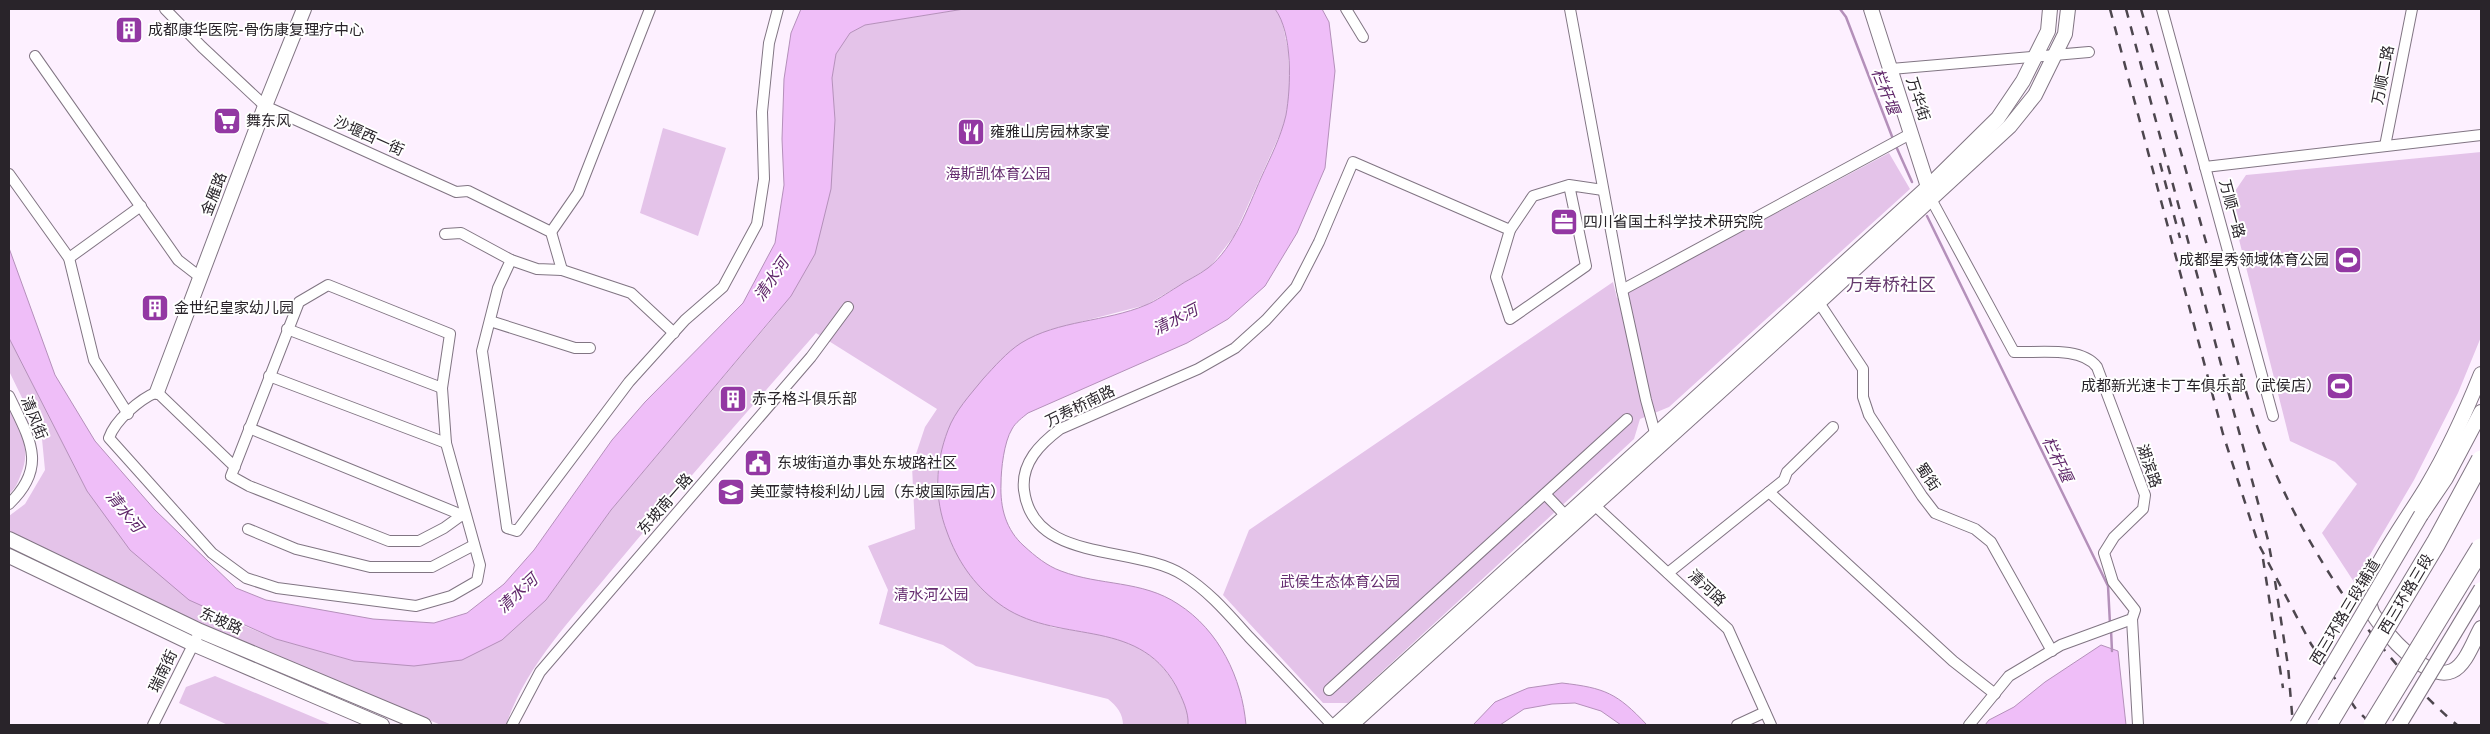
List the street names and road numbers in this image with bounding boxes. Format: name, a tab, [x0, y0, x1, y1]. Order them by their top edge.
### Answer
street label: 万顺二路	[2369, 44, 2400, 107]
street label: 万华街	[1901, 75, 1934, 124]
street label: 沙堰西一街	[330, 113, 407, 161]
street label: 金雁路	[198, 170, 232, 219]
street label: 万顺一路	[2214, 178, 2247, 241]
street label: 万寿桥南路	[1043, 382, 1119, 432]
street label: 清风街	[15, 394, 50, 443]
street label: 湖滨路	[2131, 442, 2164, 491]
street label: 蜀街	[1910, 460, 1943, 496]
street label: 东坡南一路	[634, 470, 698, 540]
street label: 西三环路三段	[2376, 551, 2439, 638]
street label: 西三环路三段辅道	[2307, 556, 2385, 669]
street label: 清河路	[1683, 567, 1729, 611]
street label: 东坡路	[196, 605, 245, 640]
street label: 瑞南街	[146, 647, 183, 696]

